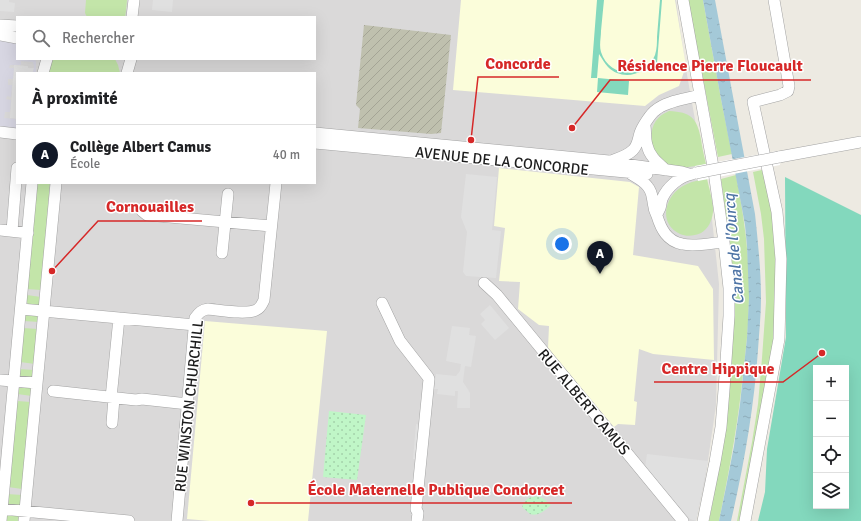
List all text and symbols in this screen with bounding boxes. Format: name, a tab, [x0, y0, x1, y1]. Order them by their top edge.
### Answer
search box	[16, 16, 316, 60]
icon: search	[30, 27, 52, 49]
text: Rechercher	[62, 29, 135, 47]
callout: Concorde	[478, 49, 559, 77]
callout: Résidence Pierre Floucault	[610, 52, 811, 80]
text: Concorde	[485, 54, 551, 74]
text: Résidence Pierre Floucault	[617, 56, 803, 76]
text: À proximité	[32, 88, 118, 109]
text: Collège Albert Camus	[70, 138, 211, 156]
street label: AVENUE DE LA CONCORDE	[414, 143, 590, 179]
text: A	[41, 147, 49, 163]
text: 40 m	[273, 147, 300, 163]
text: École	[70, 156, 100, 172]
water label: Canal de l'Ourcq	[719, 191, 749, 305]
callout: Cornouailles	[98, 193, 202, 221]
text: Cornouailles	[106, 197, 194, 217]
your location	[552, 234, 572, 254]
pin: A	[587, 241, 613, 274]
street label: RUE WINSTON CHURCHILL	[171, 319, 207, 493]
street label: RUE ALBERT CAMUS	[534, 345, 634, 459]
callout: Centre Hippique	[654, 354, 783, 382]
text: Centre Hippique	[662, 359, 775, 379]
map controls	[813, 365, 849, 509]
button: +	[813, 365, 849, 401]
button: −	[813, 401, 849, 437]
button: locate	[813, 437, 849, 473]
button: layers	[813, 473, 849, 509]
callout: École Maternelle Publique Condorcet	[300, 475, 572, 503]
text: École Maternelle Publique Condorcet	[308, 480, 564, 500]

